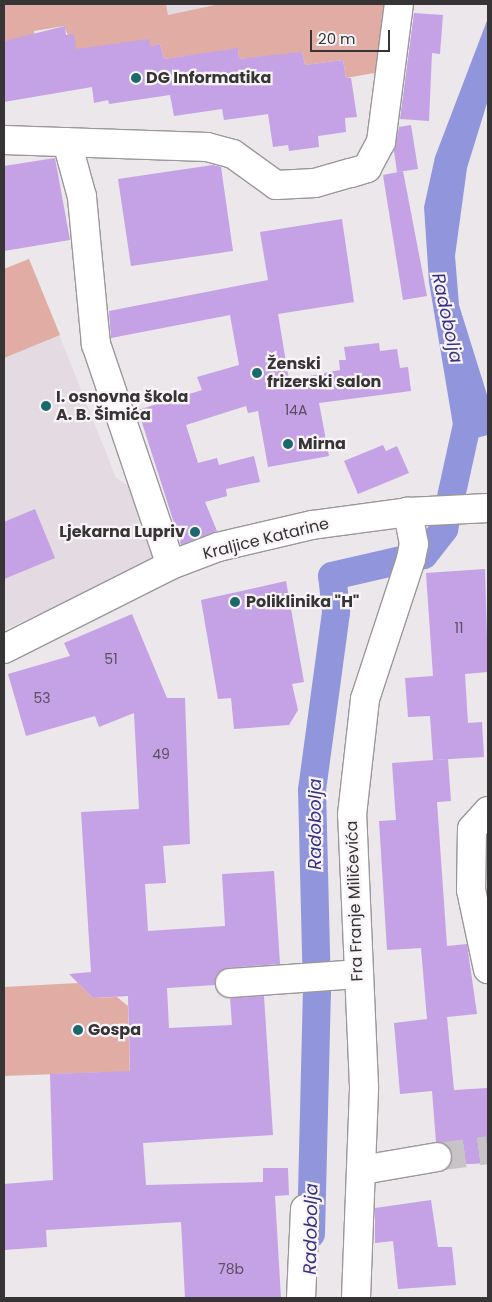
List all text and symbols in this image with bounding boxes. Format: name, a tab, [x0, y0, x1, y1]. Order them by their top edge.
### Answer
scale bar	[312, 20, 392, 52]
text: 20 m	[318, 28, 356, 49]
place label: DG Informatika	[146, 68, 271, 88]
marker: DG Informatika	[130, 72, 142, 84]
water label: Radobolja	[427, 271, 467, 365]
place label: Ženski frizerski salon	[267, 354, 381, 392]
marker: Ženski frizerski salon	[251, 367, 263, 379]
place label: I. osnovna škola A. B. Šimića	[56, 387, 188, 425]
marker: I. osnovna škola A. B. Šimića	[40, 400, 52, 412]
house number: 14A	[285, 402, 307, 418]
place label: Mirna	[298, 434, 346, 454]
marker: Mirna	[282, 438, 294, 450]
street label: Kraljice Katarine	[201, 514, 331, 564]
place label: Ljekarna Lupriv	[59, 522, 185, 542]
marker: Ljekarna Lupriv	[189, 526, 201, 538]
place label: Poliklinika "H"	[246, 592, 359, 612]
marker: Poliklinika "H"	[228, 595, 242, 609]
house number: 11	[455, 620, 463, 636]
house number: 51	[104, 651, 118, 667]
house number: 53	[33, 690, 51, 706]
house number: 49	[152, 746, 170, 762]
water label: Radobolja	[304, 778, 326, 870]
street label: Fra Franje Miličevića	[343, 820, 367, 982]
place label: Gospa	[88, 1020, 141, 1040]
marker: Gospa	[72, 1024, 84, 1036]
water label: Radobolja	[299, 1183, 323, 1275]
house number: 78b	[218, 1261, 244, 1277]

